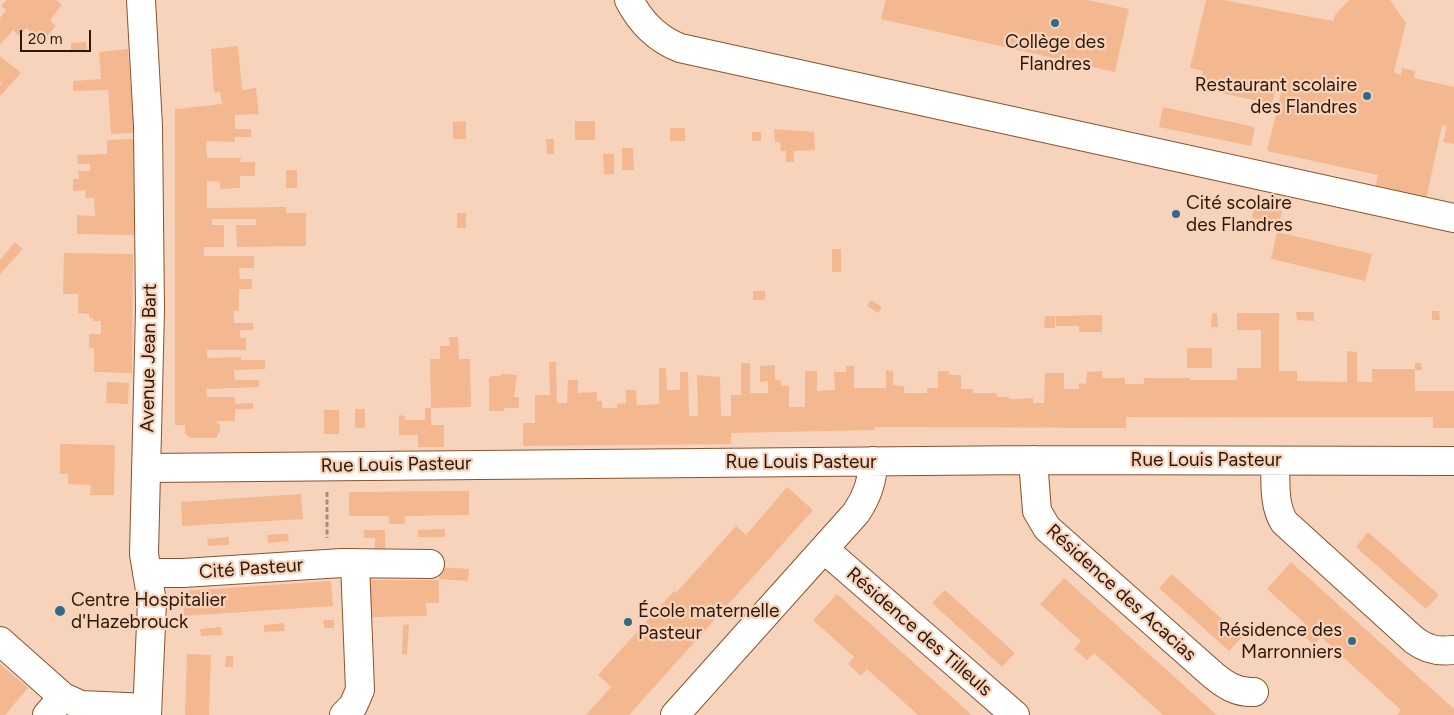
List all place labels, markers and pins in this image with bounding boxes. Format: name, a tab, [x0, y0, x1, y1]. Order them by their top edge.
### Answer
marker: Collège des Flandres	[1049, 17, 1061, 29]
place label: Collège des Flandres	[1005, 31, 1105, 75]
place label: Restaurant scolaire des Flandres	[1195, 74, 1357, 118]
marker: Restaurant scolaire des Flandres	[1361, 90, 1373, 102]
place label: Cité scolaire des Flandres	[1186, 192, 1293, 236]
marker: Cité scolaire des Flandres	[1170, 208, 1182, 220]
place label: Centre Hospitalier d'Hazebrouck	[71, 589, 226, 633]
place label: École maternelle Pasteur	[638, 600, 779, 644]
marker: Centre Hospitalier d'Hazebrouck	[53, 604, 67, 618]
marker: École maternelle Pasteur	[622, 616, 634, 628]
place label: Résidence des Marronniers	[1219, 619, 1342, 663]
marker: Résidence des Marronniers	[1346, 635, 1358, 647]

